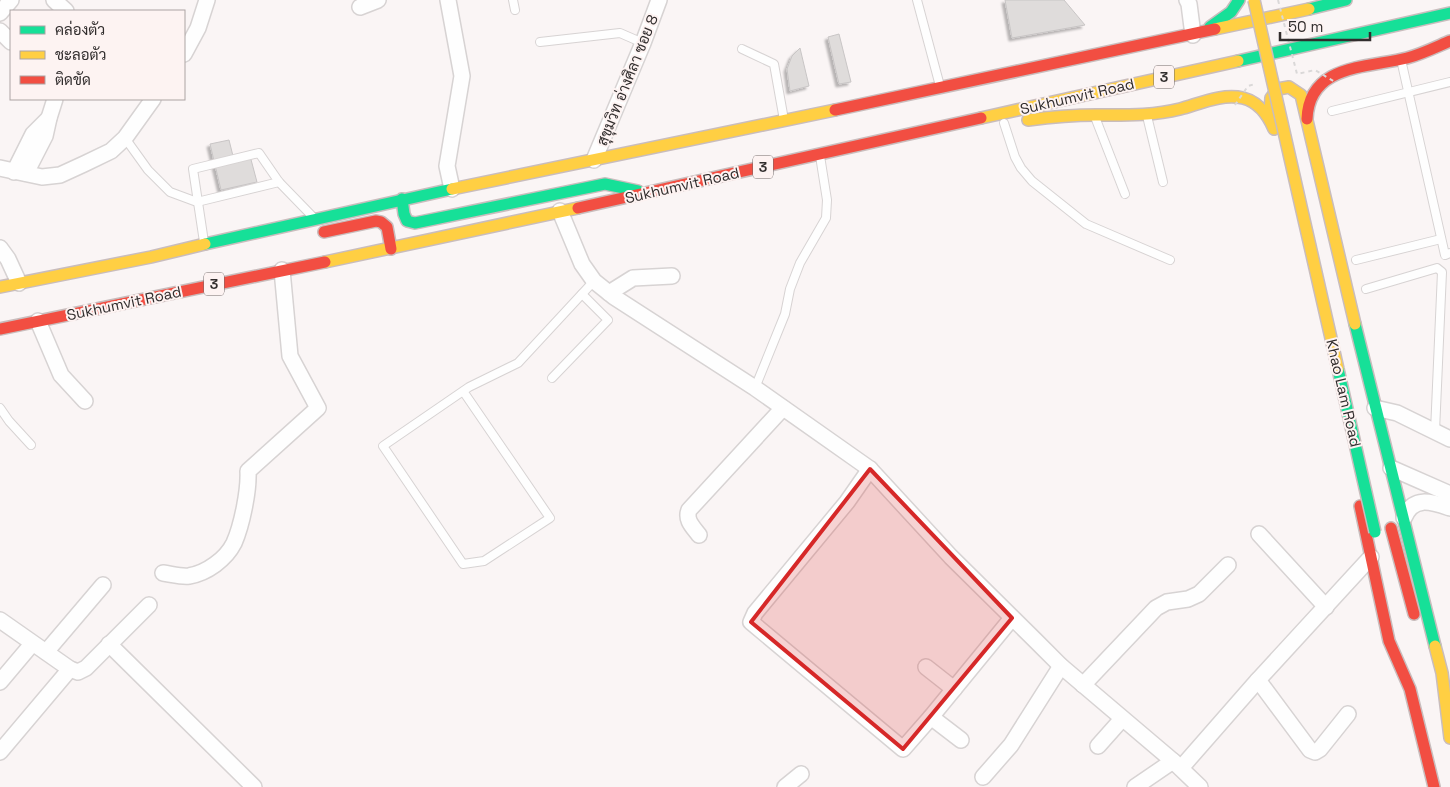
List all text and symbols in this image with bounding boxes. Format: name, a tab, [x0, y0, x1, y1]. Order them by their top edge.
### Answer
legend	[10, 10, 185, 100]
scale bar	[1280, 10, 1370, 42]
street label: สุขุมวิท อ่างศิลา ซอย 8	[592, 12, 664, 149]
text: 50 m	[1288, 17, 1323, 36]
text: คล่องตัว	[55, 20, 105, 39]
text: ชะลอตัว	[55, 45, 106, 64]
road number: 3	[1154, 66, 1174, 88]
text: ติดขัด	[55, 70, 91, 89]
street label: Sukhumvit Road	[1018, 74, 1136, 118]
road number: 3	[753, 156, 773, 178]
street label: Sukhumvit Road	[623, 163, 741, 207]
road number: 3	[204, 272, 224, 296]
street label: Sukhumvit Road	[65, 282, 183, 324]
street label: Khao Lam Road	[1322, 337, 1366, 449]

